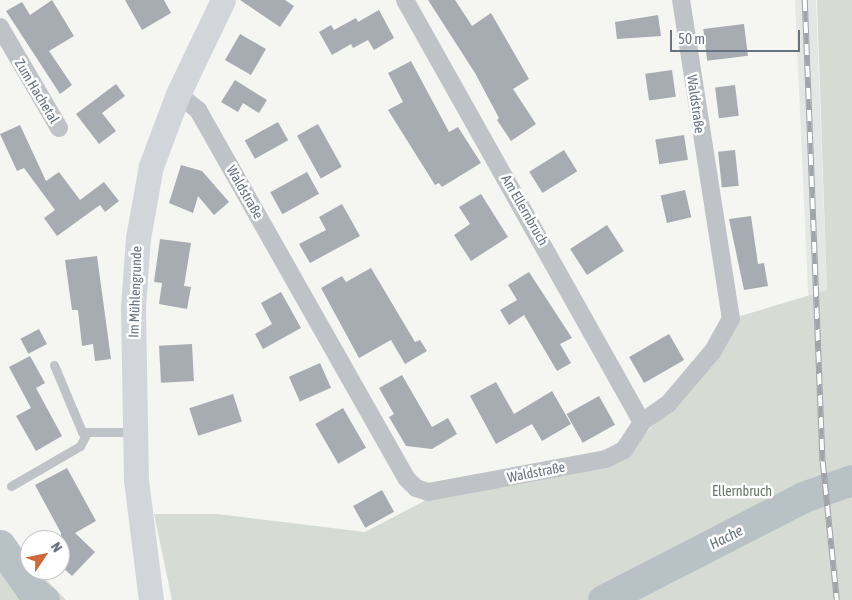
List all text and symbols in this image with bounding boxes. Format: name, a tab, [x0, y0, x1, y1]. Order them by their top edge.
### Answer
scale bar	[672, 20, 802, 52]
text: 50 m	[678, 30, 705, 47]
street label: Zum Hachetal	[11, 56, 63, 126]
street label: Waldstraße	[684, 74, 708, 134]
street label: Waldstraße	[223, 162, 267, 222]
street label: Am Ellernbruch	[498, 172, 552, 248]
street label: Im Mühlengrunde	[125, 246, 145, 338]
street label: Waldstraße	[506, 458, 566, 486]
park label: Ellernbruch	[712, 483, 772, 499]
water label: Hache	[706, 521, 746, 553]
north arrow	[20, 530, 70, 580]
text: N	[48, 539, 66, 555]

